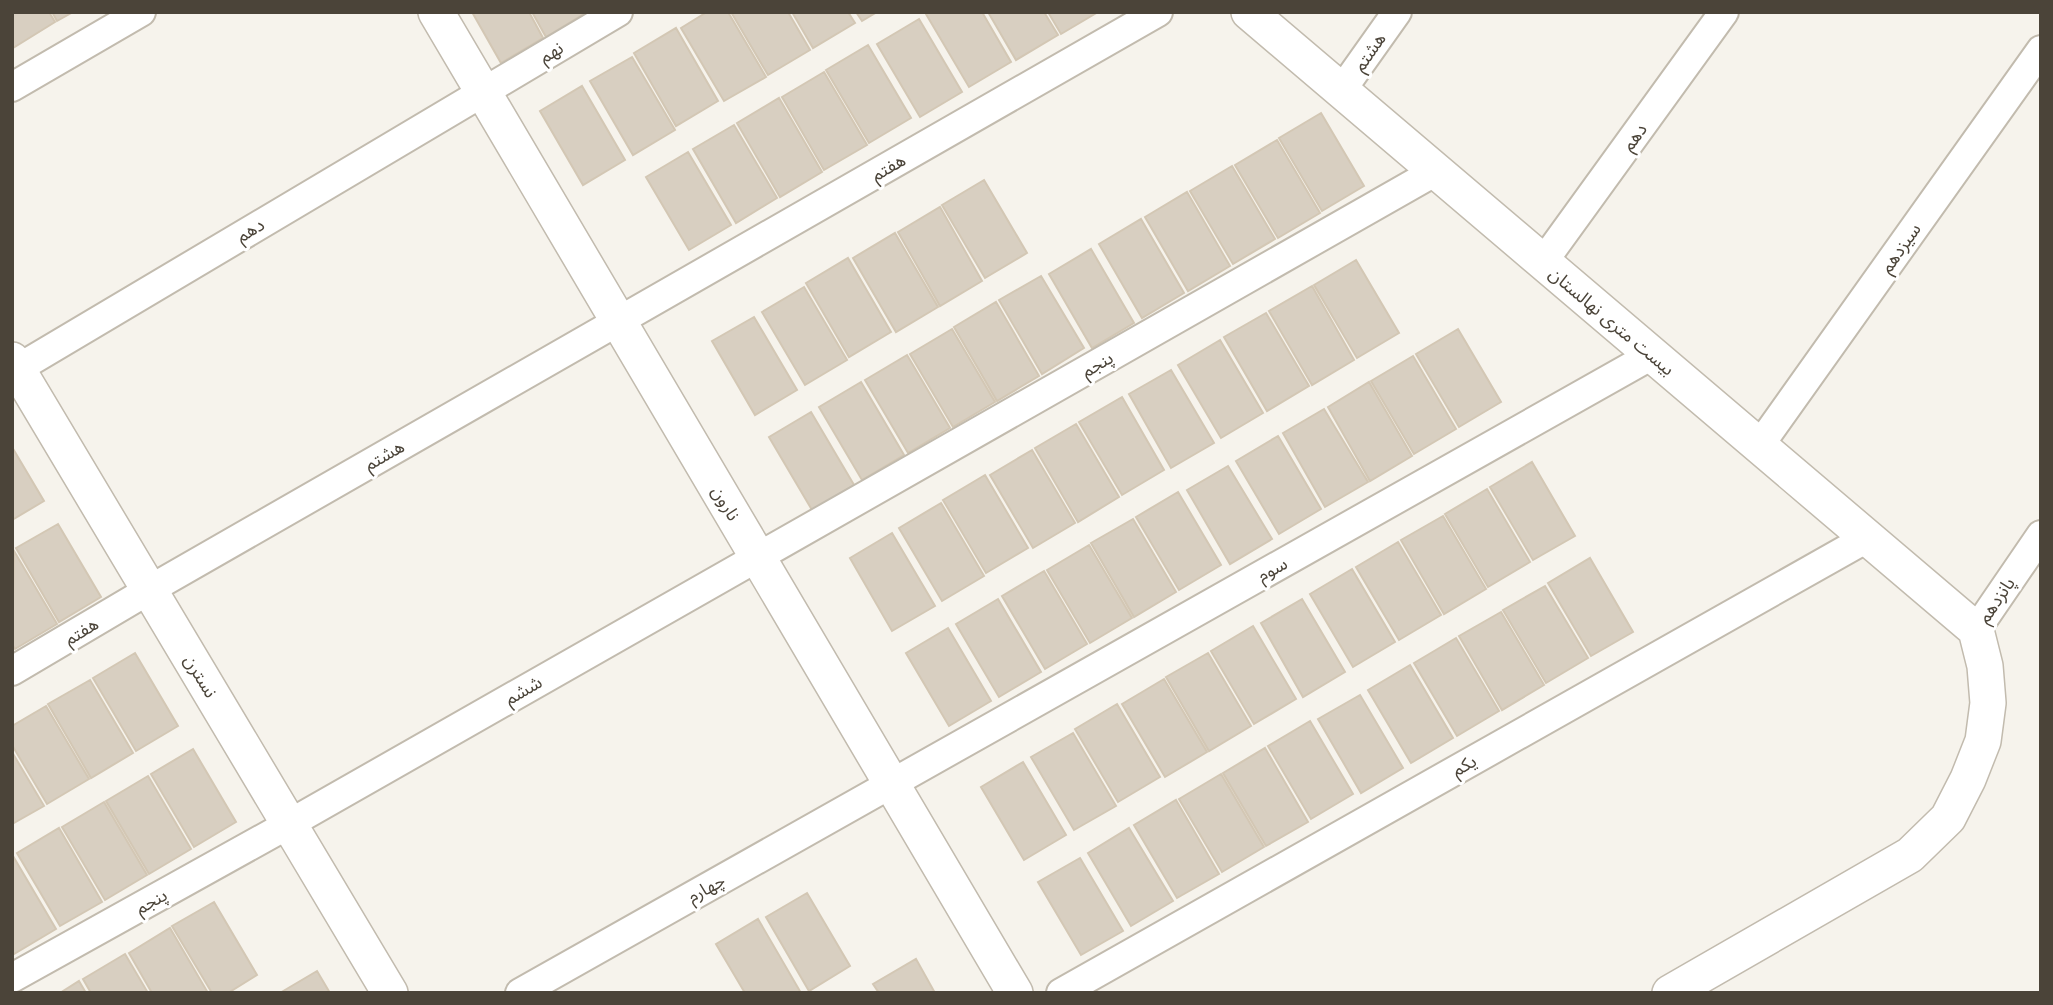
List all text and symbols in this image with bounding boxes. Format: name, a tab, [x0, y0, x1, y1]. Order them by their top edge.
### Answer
street label: هشتم	[1347, 28, 1392, 77]
street label: نهم	[535, 36, 568, 70]
street label: دهم	[1616, 118, 1653, 157]
street label: هفتم	[867, 148, 910, 188]
street label: دهم	[232, 213, 269, 249]
street label: سیزدهم	[1874, 218, 1927, 279]
street label: بیست متری نهالستان	[1545, 262, 1679, 380]
street label: پنجم	[1077, 346, 1118, 384]
street label: هشتم	[360, 434, 409, 477]
street label: نارون	[707, 481, 745, 525]
street label: سوم	[1253, 551, 1293, 589]
street label: پانزدهم	[1972, 572, 2021, 629]
street label: هفتم	[60, 612, 103, 652]
street label: نسترن	[179, 650, 223, 702]
street label: ششم	[500, 670, 547, 712]
street label: یکم	[1448, 749, 1481, 783]
street label: چهارم	[683, 868, 730, 910]
street label: پنجم	[131, 883, 172, 921]

